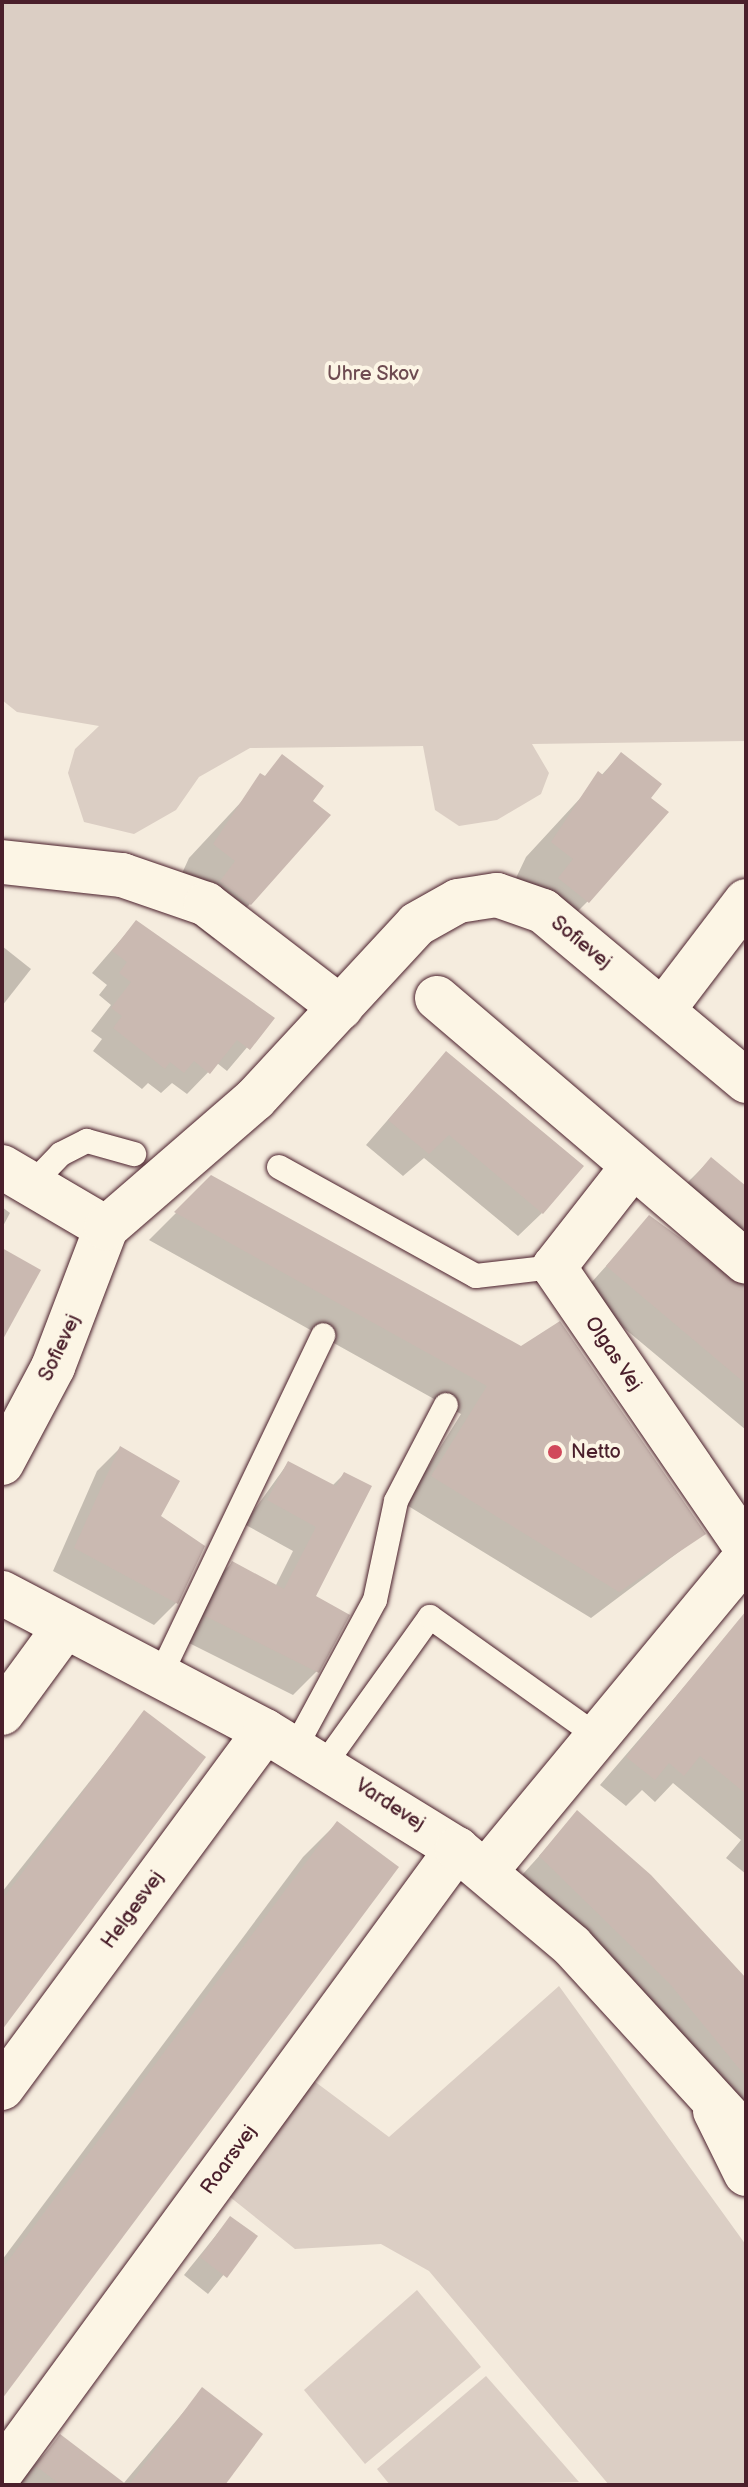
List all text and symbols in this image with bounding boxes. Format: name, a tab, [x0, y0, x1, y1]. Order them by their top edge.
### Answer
park label: Uhre Skov	[327, 362, 419, 386]
street label: Sofievej	[546, 911, 616, 975]
street label: Sofievej	[34, 1311, 86, 1385]
street label: Olgas Vej	[579, 1312, 647, 1396]
place label: Netto	[571, 1440, 621, 1464]
marker: Netto	[546, 1443, 564, 1461]
street label: Vardevej	[351, 1774, 429, 1836]
street label: Helgesvej	[97, 1866, 169, 1954]
street label: Roarsvej	[196, 2121, 262, 2199]

